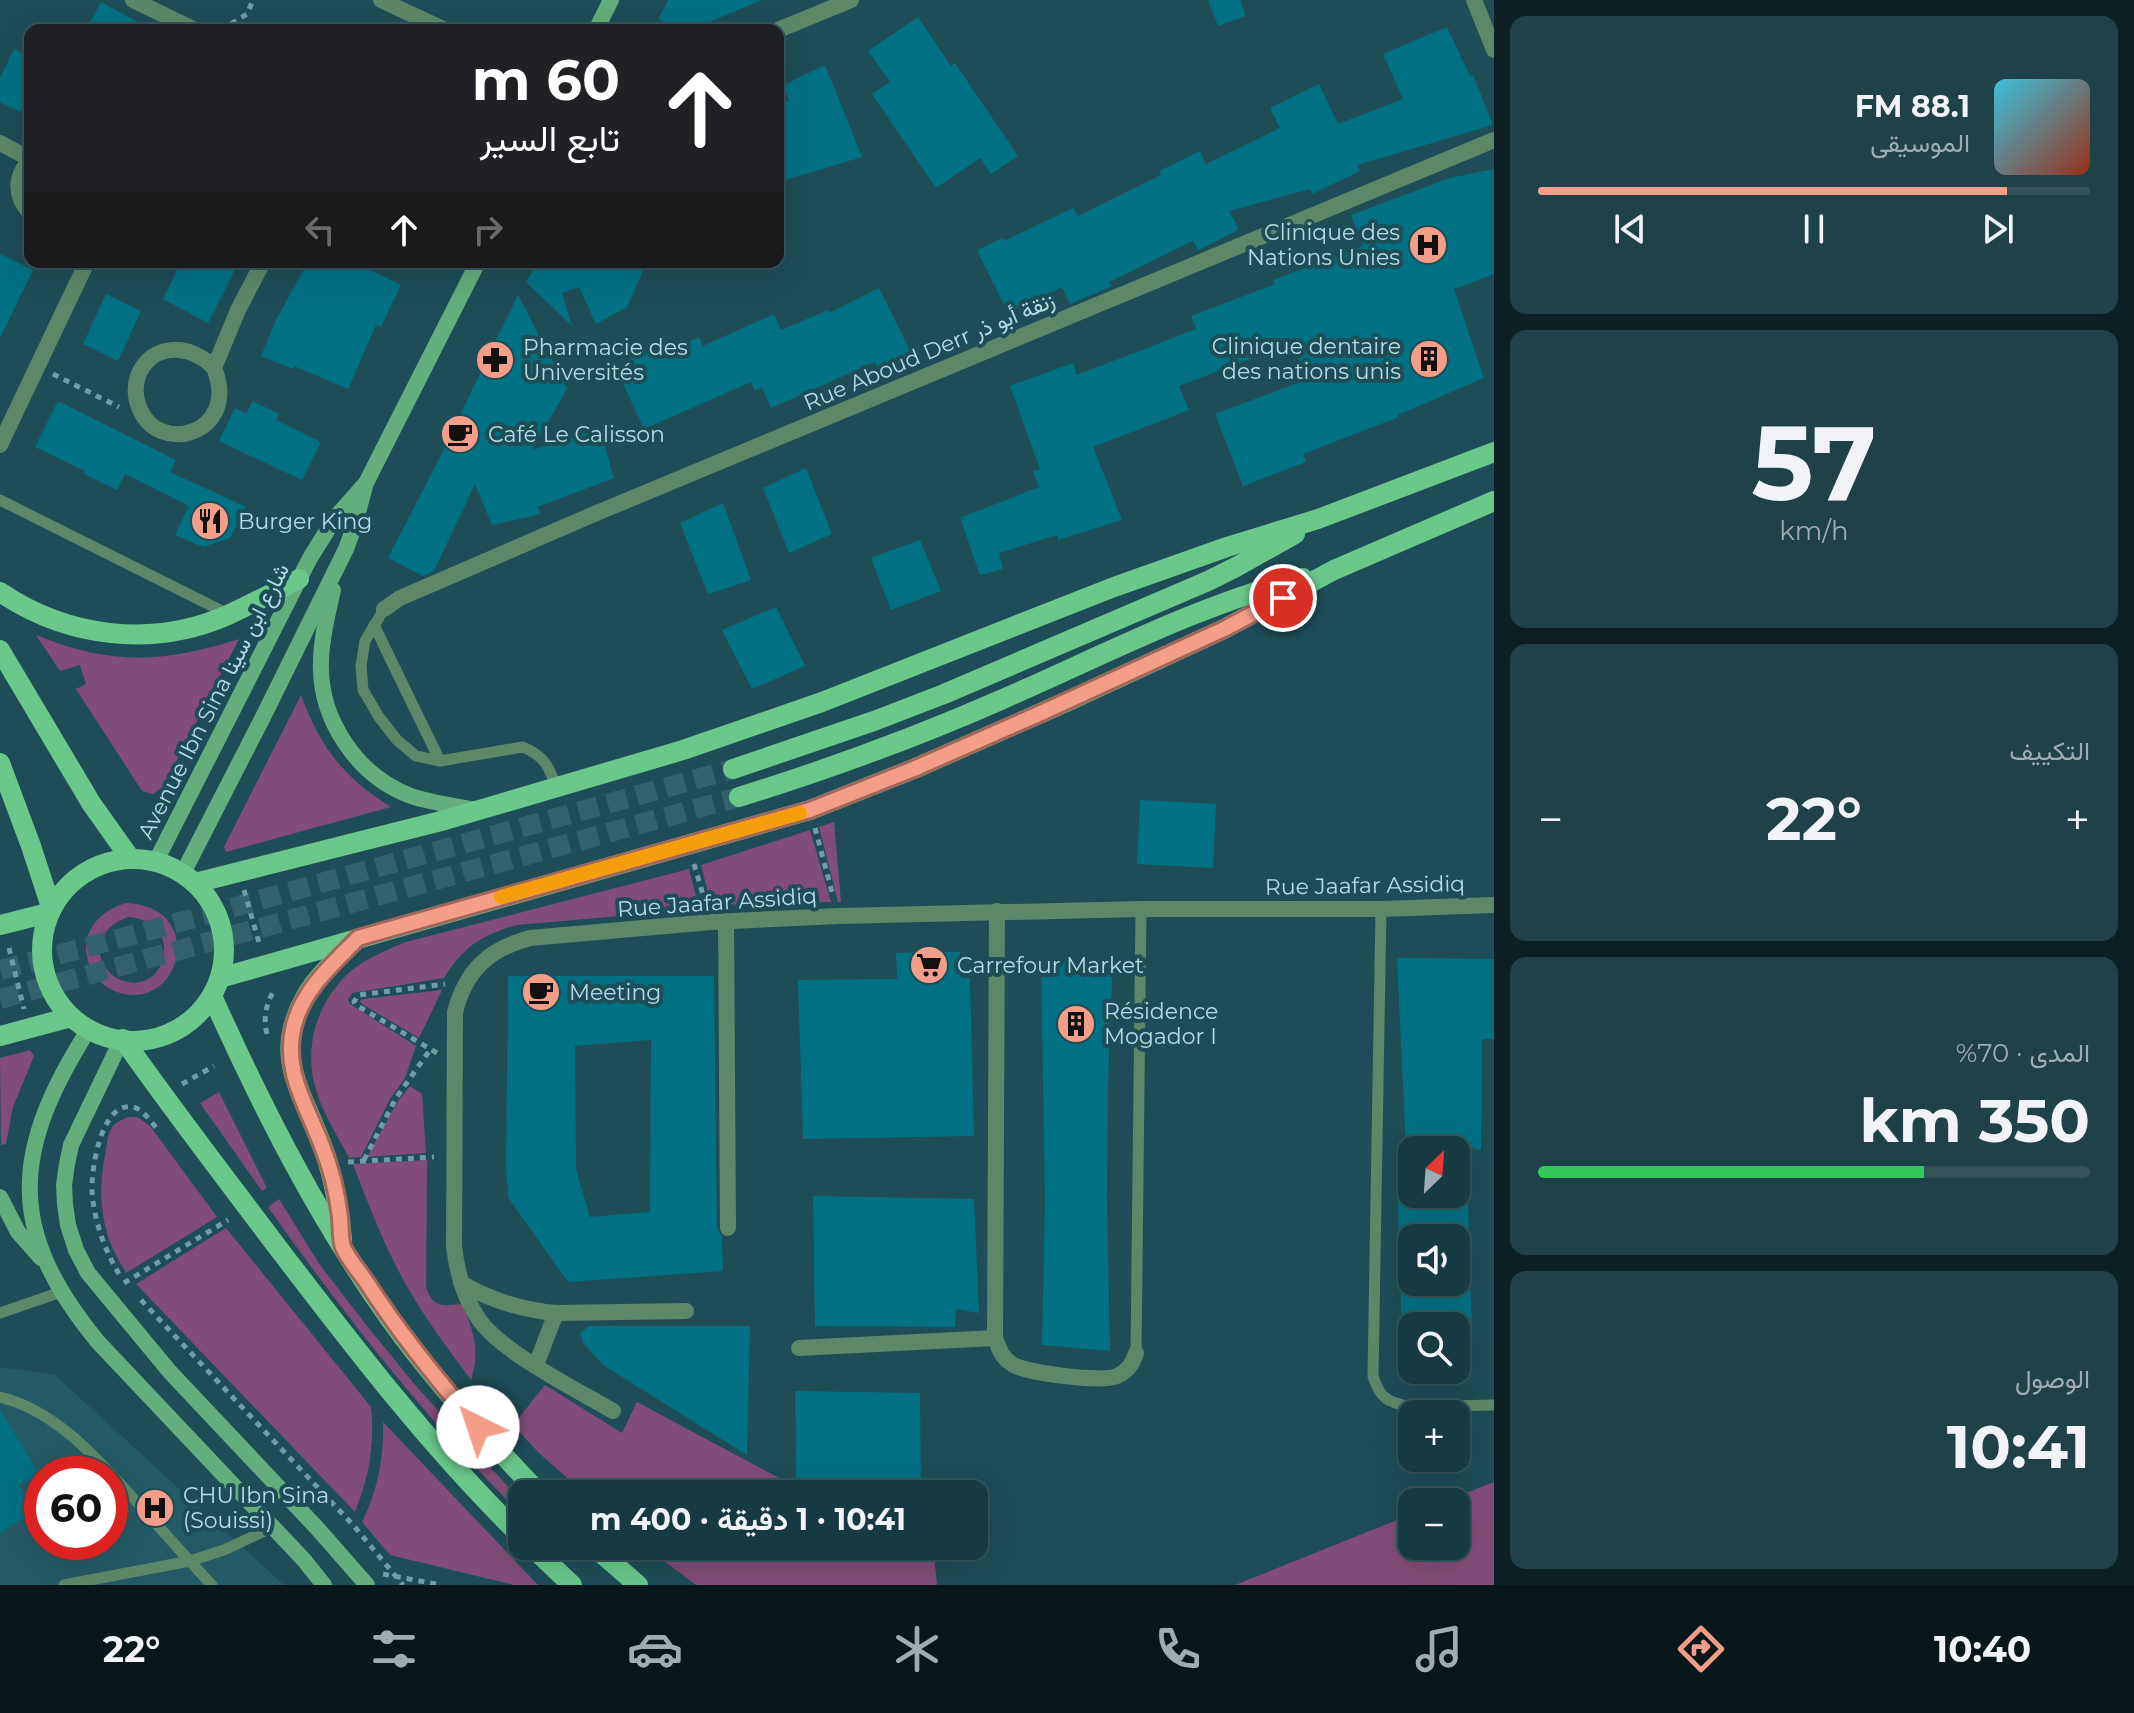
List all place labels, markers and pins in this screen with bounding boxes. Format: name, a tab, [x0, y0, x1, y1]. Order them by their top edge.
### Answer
place label: Clinique des Nations Unies	[1247, 219, 1400, 271]
hospital icon: Clinique des Nations Unies	[1407, 224, 1449, 266]
place label: Clinique dentaire des nations unis	[1212, 333, 1401, 385]
place label: Pharmacie des Universités	[523, 334, 688, 386]
building icon: Clinique dentaire des nations unis	[1408, 338, 1450, 380]
pharmacy icon: Pharmacie des Universités	[474, 339, 516, 381]
cafe icon: Café Le Calisson	[439, 413, 481, 455]
place label: Café Le Calisson	[488, 421, 665, 448]
restaurant icon: Burger King	[189, 500, 231, 542]
place label: Burger King	[238, 508, 372, 535]
pin	[1249, 564, 1317, 632]
supermarket icon: Carrefour Market	[908, 944, 950, 986]
place label: Carrefour Market	[957, 952, 1144, 979]
cafe icon: Meeting	[520, 971, 562, 1013]
place label: Meeting	[569, 979, 661, 1006]
place label: Résidence Mogador I	[1104, 998, 1218, 1050]
building icon: Résidence Mogador I	[1055, 1003, 1097, 1045]
place label: CHU Ibn Sina (Souissi)	[183, 1482, 329, 1534]
hospital icon: CHU Ibn Sina (Souissi)	[134, 1487, 176, 1529]

